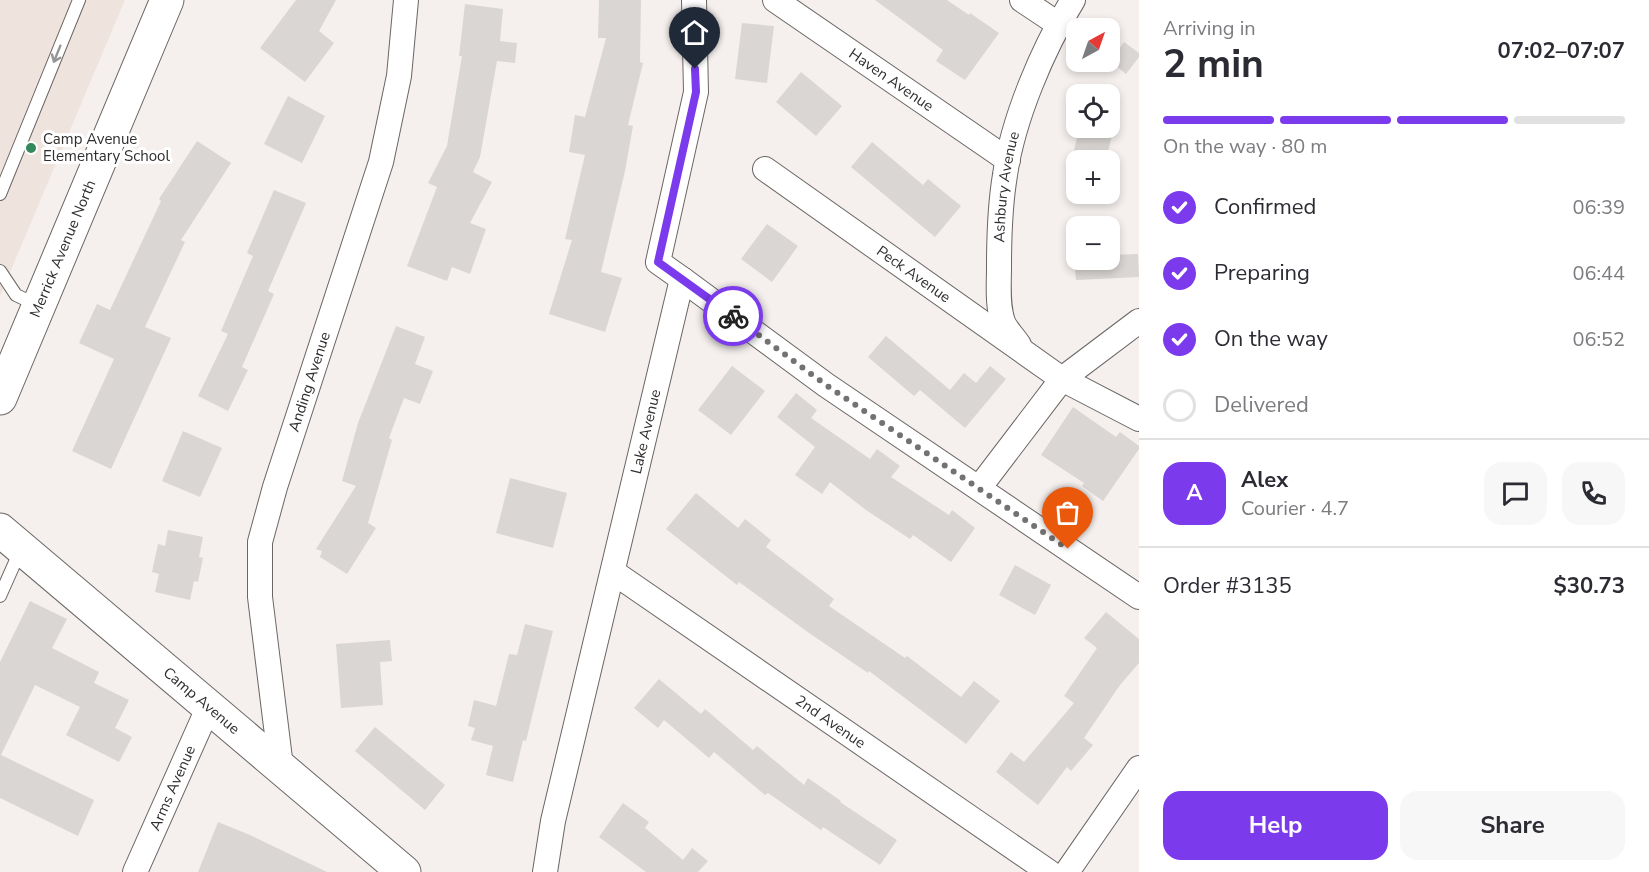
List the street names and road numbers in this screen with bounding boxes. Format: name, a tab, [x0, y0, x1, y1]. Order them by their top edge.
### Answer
street label: Haven Avenue	[845, 44, 937, 116]
street label: Ashbury Avenue	[989, 129, 1024, 243]
street label: Merrick Avenue North	[25, 177, 100, 320]
street label: Peck Avenue	[872, 241, 955, 307]
street label: Anding Avenue	[284, 329, 335, 434]
street label: Lake Avenue	[626, 387, 665, 476]
street label: Camp Avenue	[159, 662, 244, 739]
street label: 2nd Avenue	[791, 690, 870, 753]
street label: Arms Avenue	[145, 742, 200, 834]

